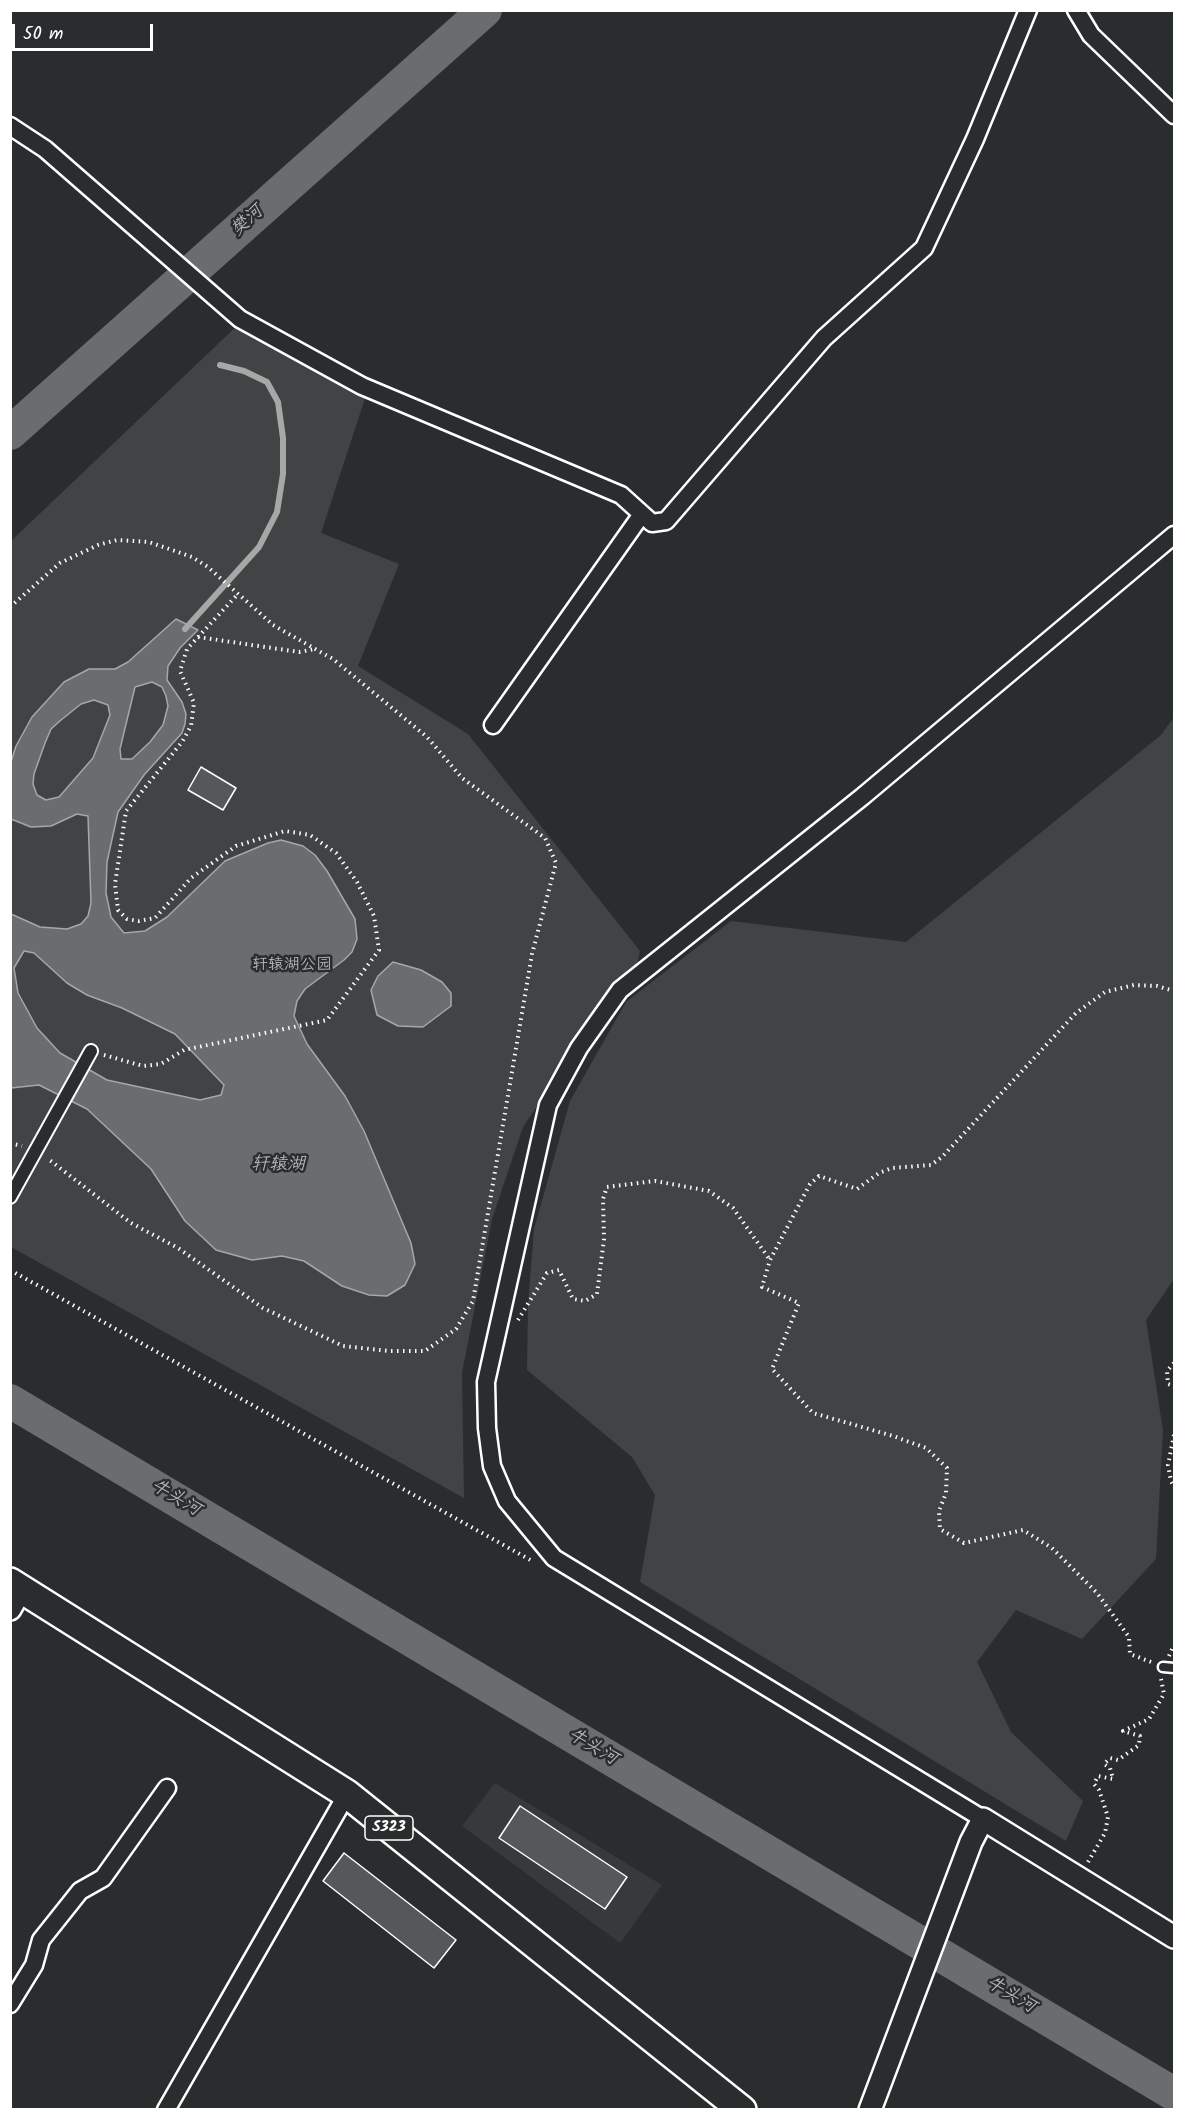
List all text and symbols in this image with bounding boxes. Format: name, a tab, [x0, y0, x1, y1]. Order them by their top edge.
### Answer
scale bar	[15, 12, 156, 50]
text: 50 m	[23, 20, 63, 49]
water label: 樊河	[227, 202, 269, 242]
park label: 轩辕湖公园	[252, 956, 332, 976]
water label: 轩辕湖	[251, 1155, 305, 1177]
water label: 牛头河	[146, 1476, 204, 1522]
water label: 牛头河	[563, 1725, 621, 1771]
road number: S323	[365, 1816, 413, 1840]
water label: 牛头河	[981, 1973, 1039, 2019]

